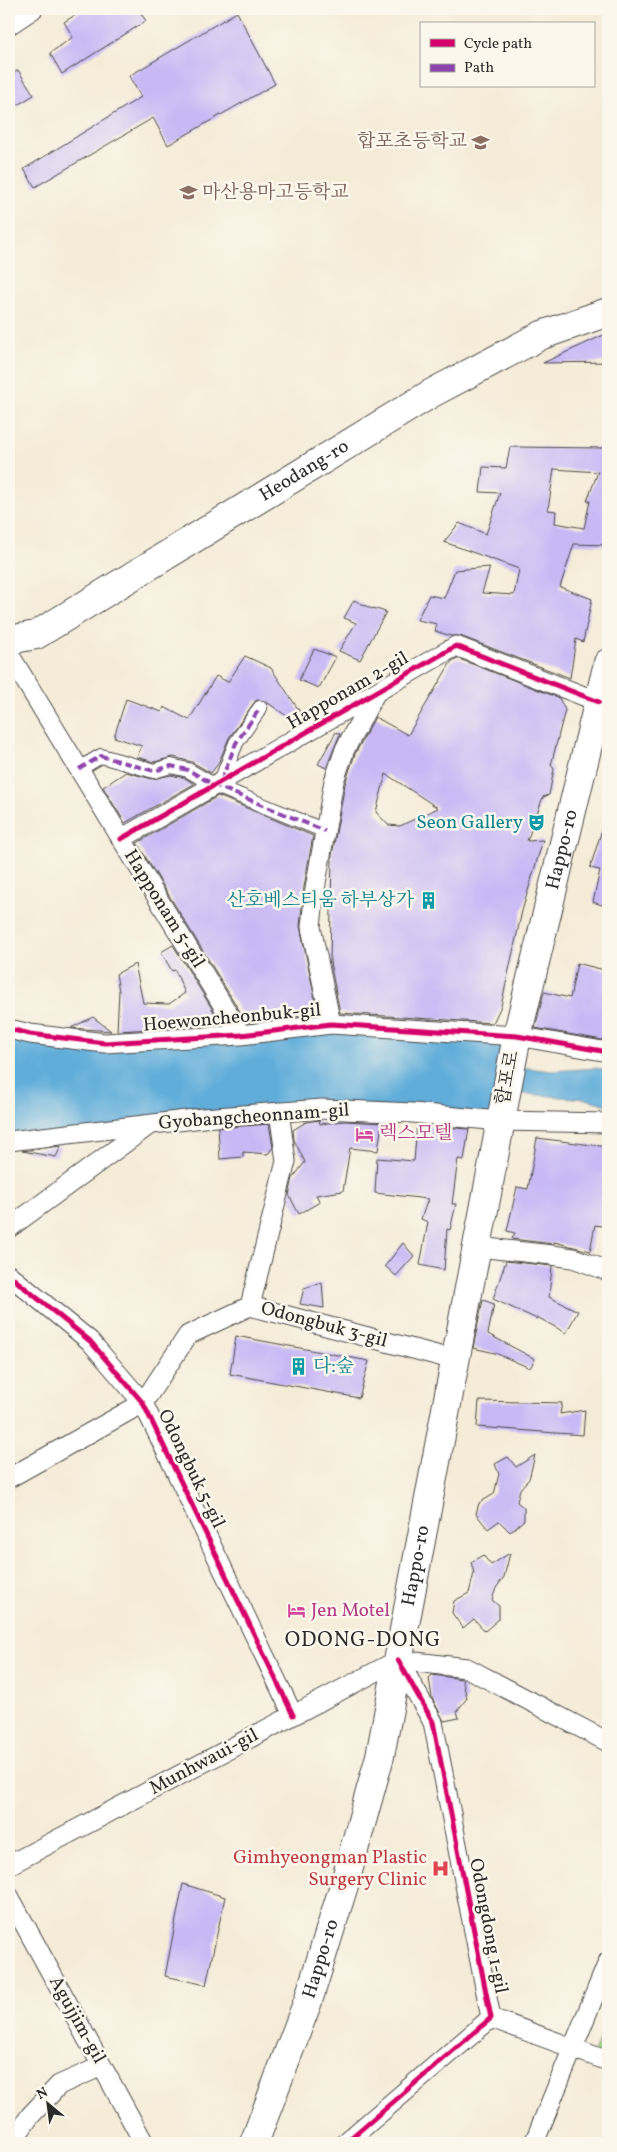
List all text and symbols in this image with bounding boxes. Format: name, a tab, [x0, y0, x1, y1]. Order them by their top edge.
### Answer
legend	[420, 22, 594, 88]
text: Cycle path	[464, 34, 532, 55]
text: Path	[464, 58, 494, 79]
place label: 합포초등학교	[357, 129, 467, 155]
school or university icon: 합포초등학교	[471, 132, 491, 152]
place label: 마산용마고등학교	[202, 180, 349, 206]
school or university icon: 마산용마고등학교	[178, 183, 198, 203]
street label: Heodang-ro	[255, 434, 354, 508]
street label: Happonam 2-gil	[282, 645, 414, 736]
street label: Happo-ro	[540, 807, 585, 892]
place label: Seon Gallery	[416, 810, 523, 836]
theatre icon: Seon Gallery	[527, 813, 547, 833]
street label: Happonam 5-gil	[117, 845, 211, 974]
place label: 산호베스티움 하부상가	[227, 888, 415, 914]
building icon: 산호베스티움 하부상가	[418, 891, 438, 911]
street label: Hoewoncheonbuk-gil	[142, 997, 322, 1039]
street label: 합포로	[490, 1048, 526, 1108]
street label: Gyobangcheonnam-gil	[158, 1097, 351, 1137]
place label: 렉스모텔	[379, 1121, 452, 1147]
hotel icon: 렉스모텔	[355, 1124, 375, 1144]
street label: Odongbuk 3-gil	[258, 1296, 390, 1354]
place label: 다:숲	[313, 1354, 354, 1380]
building icon: 다:숲	[289, 1357, 309, 1377]
street label: Odongbuk 5-gil	[151, 1405, 231, 1533]
street label: Happo-ro	[396, 1523, 437, 1608]
place label: Jen Motel	[311, 1598, 390, 1624]
hotel icon: Jen Motel	[287, 1601, 307, 1621]
district label: ODONG-DONG	[285, 1626, 441, 1655]
street label: Munhwaui-gil	[145, 1722, 263, 1802]
place label: Gimhyeongman Plastic Surgery Clinic	[233, 1845, 427, 1893]
street label: Odongdong 1-gil	[462, 1856, 514, 1996]
hospital icon: Gimhyeongman Plastic Surgery Clinic	[431, 1859, 451, 1879]
street label: Happo-ro	[297, 1916, 346, 2002]
street label: Agujjim-gil	[42, 1972, 112, 2069]
north arrow	[22, 2080, 72, 2130]
text: N	[33, 2083, 51, 2105]

